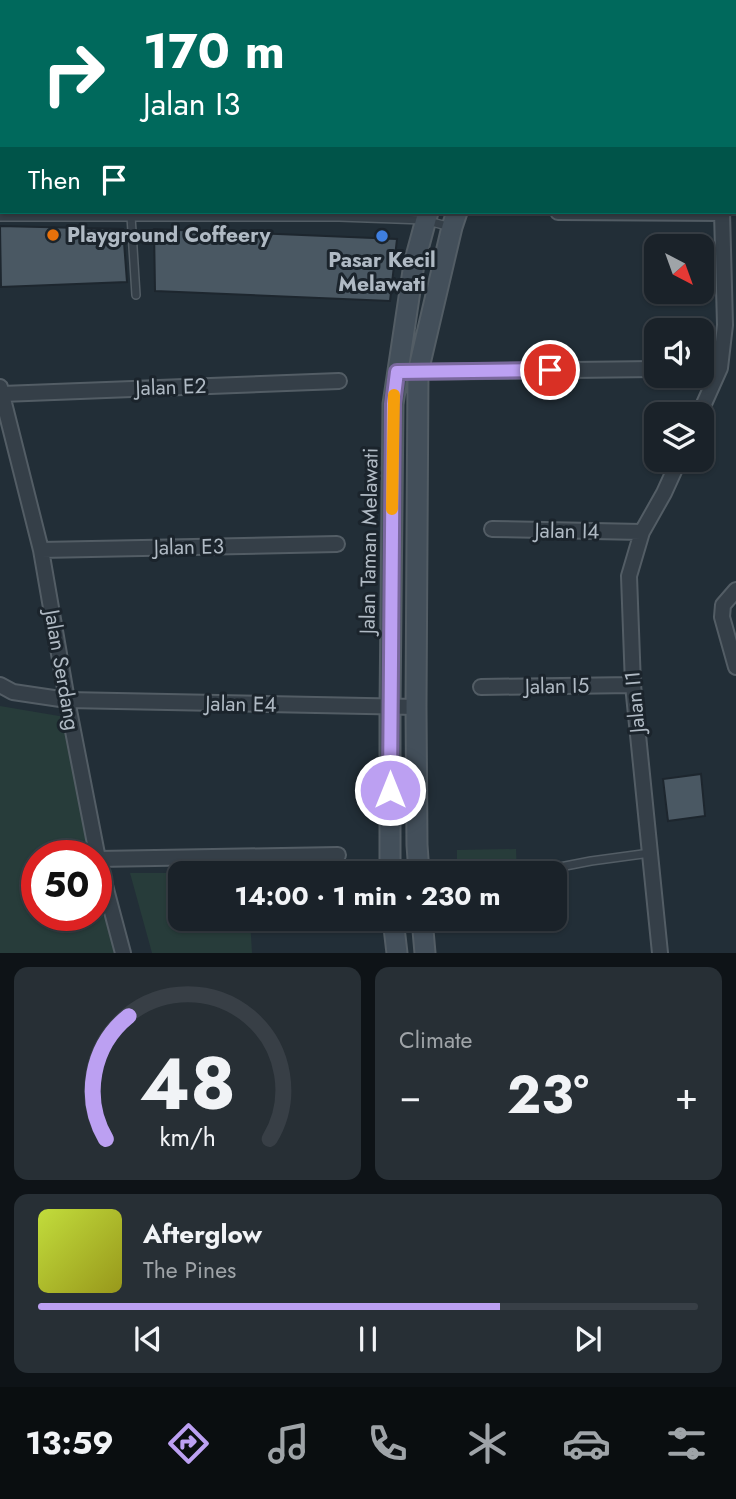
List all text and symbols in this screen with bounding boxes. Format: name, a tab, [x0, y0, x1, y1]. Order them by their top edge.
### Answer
text: 170 m	[143, 16, 285, 86]
icon: right	[28, 28, 119, 119]
text: Jalan I3	[143, 81, 241, 127]
text: Then	[28, 161, 81, 199]
icon: arrive	[95, 161, 133, 199]
place label: Playground Coffeery	[67, 220, 271, 250]
marker: Playground Coffeery	[45, 227, 61, 243]
marker: Pasar Kecil Melawati	[374, 228, 390, 244]
north arrow	[644, 234, 714, 304]
map controls	[644, 234, 714, 472]
place label: Pasar Kecil Melawati	[328, 245, 436, 299]
button: sound	[644, 318, 714, 388]
pin	[520, 340, 580, 400]
icon: arrive	[531, 351, 569, 389]
street label: Jalan E2	[132, 371, 207, 403]
button: layers	[644, 402, 714, 472]
street label: Jalan Taman Melawati	[352, 447, 386, 638]
street label: Jalan I4	[531, 515, 600, 547]
street label: Jalan E3	[151, 531, 224, 563]
street label: Jalan Serdang	[36, 604, 87, 733]
street label: Jalan I5	[522, 670, 589, 702]
street label: Jalan I1	[617, 670, 653, 737]
street label: Jalan E4	[202, 688, 277, 720]
position arrow	[353, 753, 427, 827]
speed limit sign: 50	[21, 840, 112, 931]
text: 14:00 · 1 min · 230 m	[234, 877, 501, 915]
text: Climate	[399, 1023, 472, 1057]
text: 48	[139, 1032, 236, 1137]
text: 23°	[507, 1057, 589, 1133]
text: −	[399, 1068, 421, 1123]
text: +	[675, 1068, 698, 1123]
text: km/h	[159, 1119, 216, 1155]
text: Afterglow	[143, 1215, 262, 1253]
text: The Pines	[143, 1253, 236, 1287]
icon: previous	[129, 1320, 167, 1358]
icon: pause	[349, 1320, 387, 1358]
icon: next	[569, 1320, 607, 1358]
icon: directions	[164, 1419, 213, 1468]
icon: music	[264, 1419, 313, 1468]
icon: phone	[363, 1419, 412, 1468]
icon: climate	[463, 1419, 512, 1468]
icon: car	[562, 1419, 611, 1468]
icon: filters	[662, 1419, 711, 1468]
text: 13:59	[25, 1420, 114, 1466]

